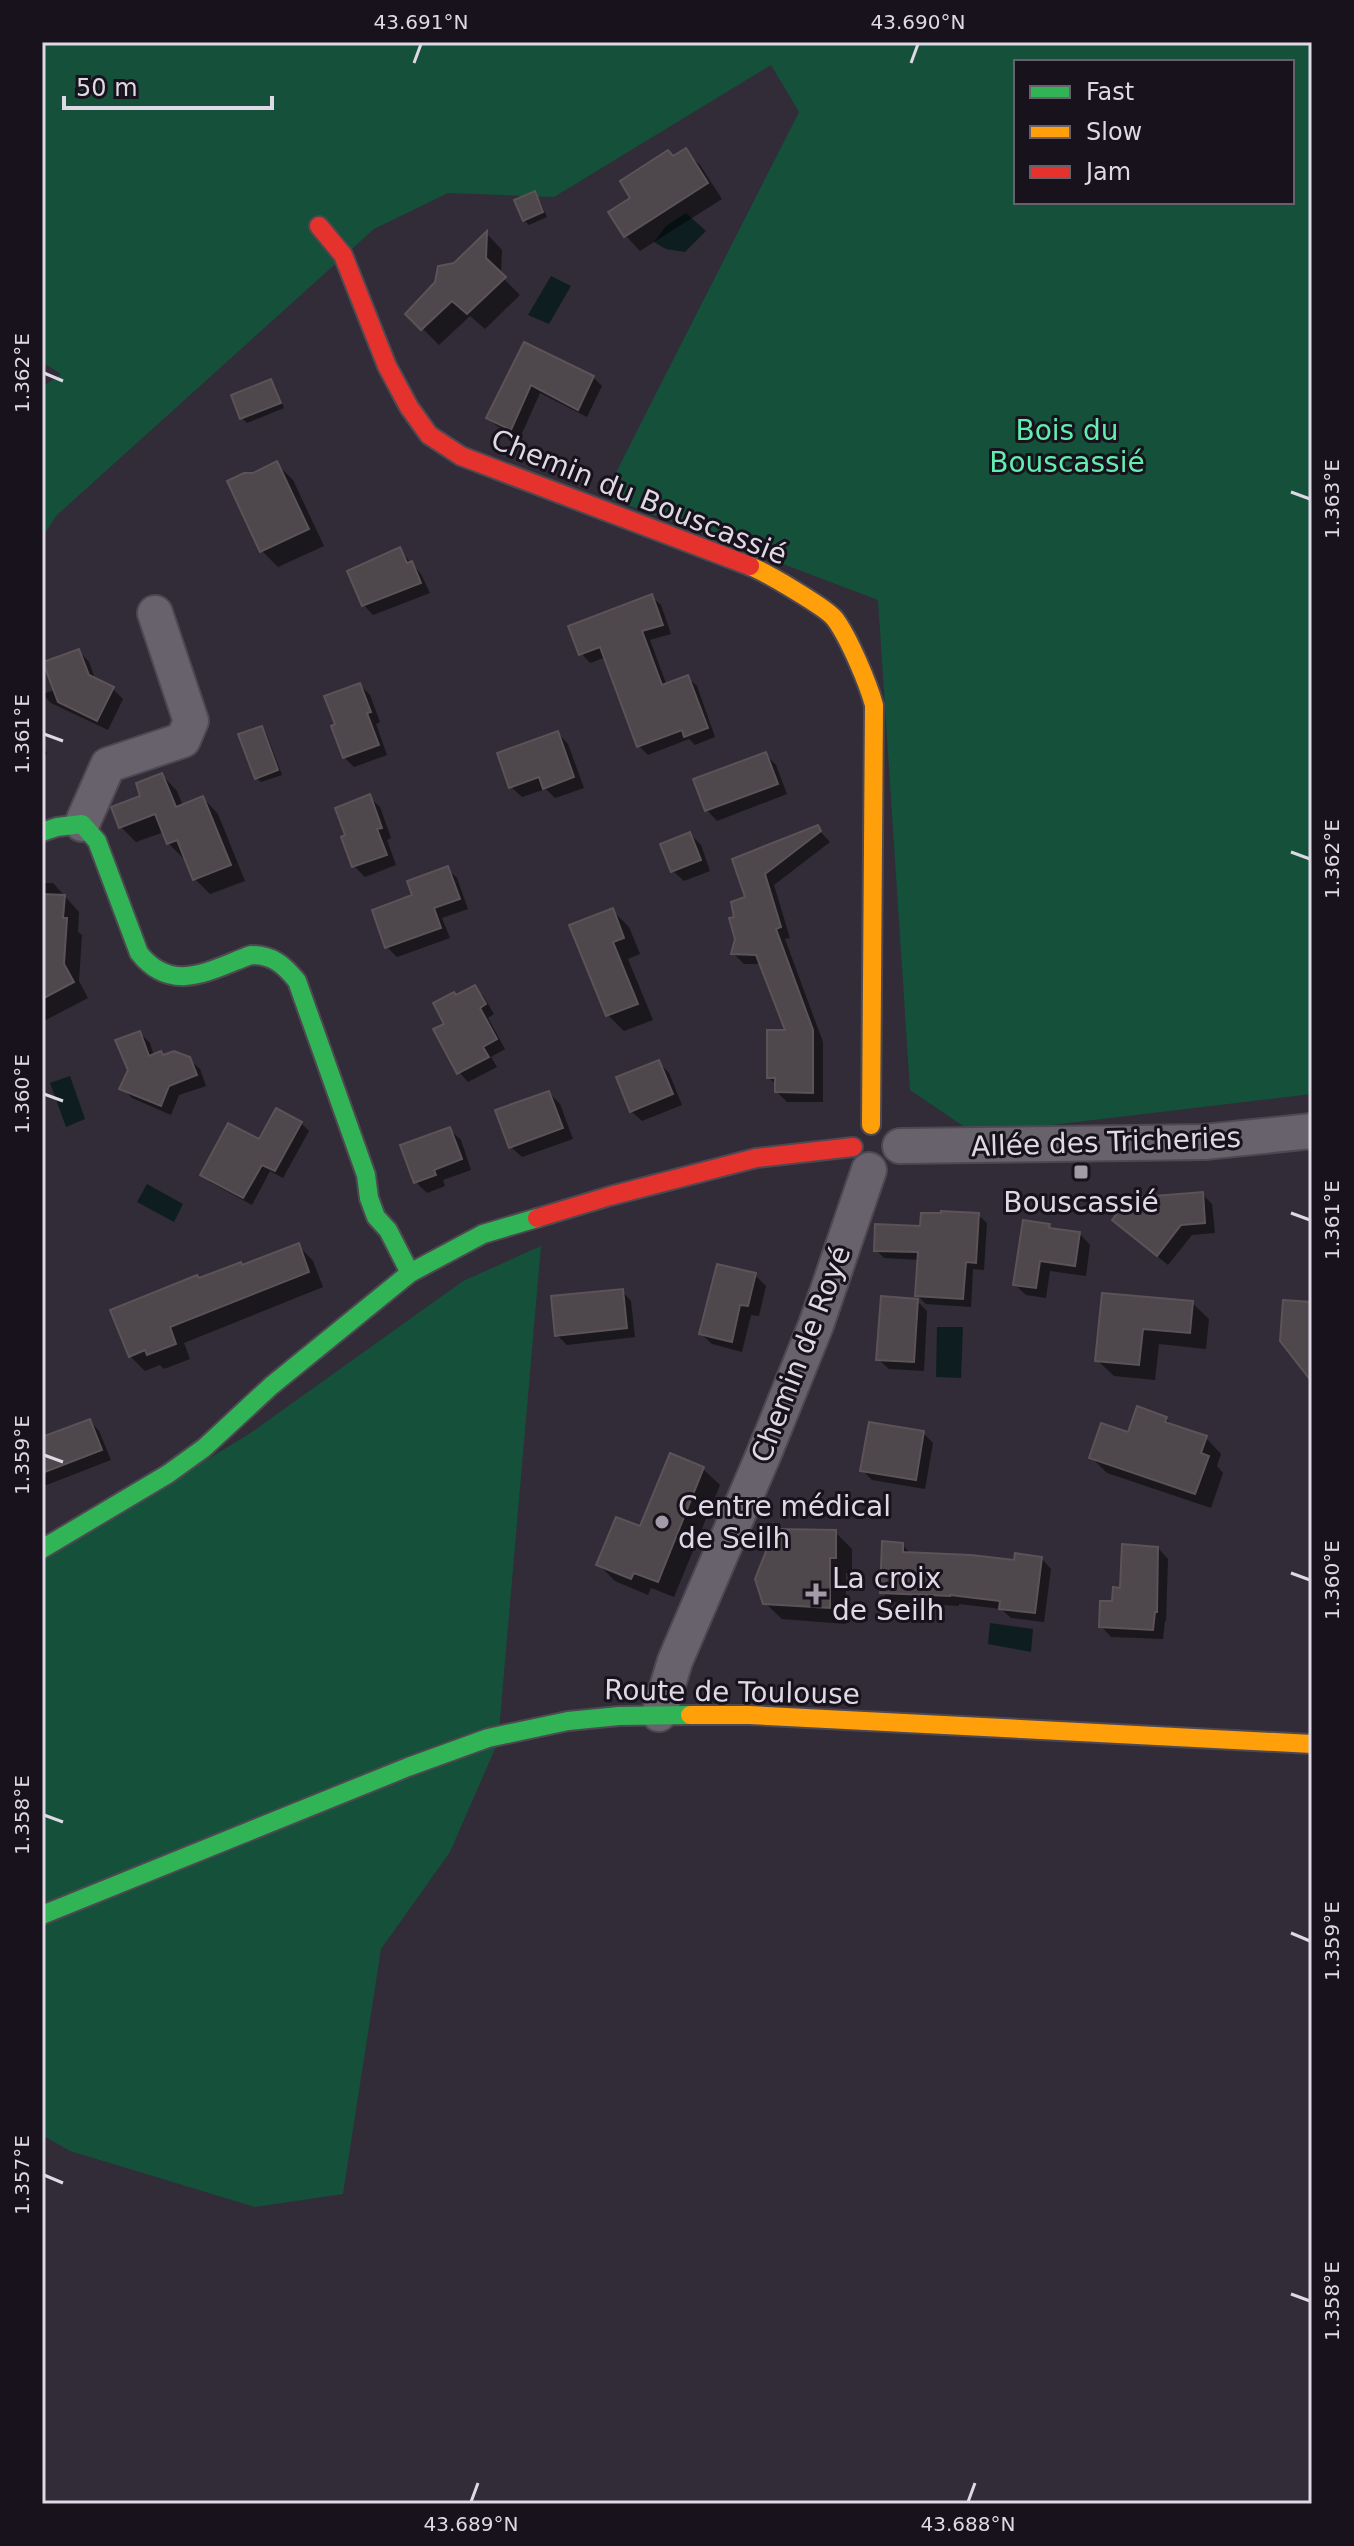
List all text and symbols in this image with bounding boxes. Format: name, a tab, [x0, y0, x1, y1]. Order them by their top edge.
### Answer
text: 43.691°N	[374, 10, 468, 34]
text: 43.690°N	[871, 10, 965, 34]
scale bar	[64, 60, 272, 110]
legend	[1014, 60, 1294, 204]
text: 50 m	[76, 74, 138, 102]
text: Fast	[1086, 78, 1134, 106]
text: Slow	[1086, 118, 1142, 146]
text: Jam	[1084, 158, 1131, 186]
text: 1.362°E	[10, 333, 34, 413]
park label: Bois du Bouscassié	[989, 414, 1145, 479]
street label: Chemin du Bouscassié	[486, 423, 792, 571]
text: 1.363°E	[1320, 459, 1344, 539]
text: 1.361°E	[10, 694, 34, 774]
text: 1.362°E	[1320, 819, 1344, 899]
text: 1.360°E	[10, 1054, 34, 1134]
street label: Allée des Tricheries	[970, 1121, 1242, 1163]
marker: Bouscassié	[1072, 1163, 1090, 1181]
text: 1.361°E	[1320, 1180, 1344, 1260]
place label: Bouscassié	[1003, 1186, 1159, 1219]
street label: Chemin de Royé	[745, 1241, 857, 1467]
text: 1.359°E	[10, 1415, 34, 1495]
place label: Centre médical de Seilh	[678, 1490, 891, 1555]
marker: Centre médical de Seilh	[653, 1513, 671, 1531]
text: 1.360°E	[1320, 1540, 1344, 1620]
place label: La croix de Seilh	[832, 1562, 944, 1627]
marker: La croix de Seilh	[807, 1585, 825, 1603]
street label: Route de Toulouse	[604, 1673, 860, 1711]
text: 1.358°E	[10, 1775, 34, 1855]
text: 1.359°E	[1320, 1901, 1344, 1981]
text: 1.357°E	[10, 2135, 34, 2215]
text: 1.358°E	[1320, 2261, 1344, 2341]
text: 43.689°N	[424, 2512, 518, 2536]
text: 43.688°N	[921, 2512, 1015, 2536]

